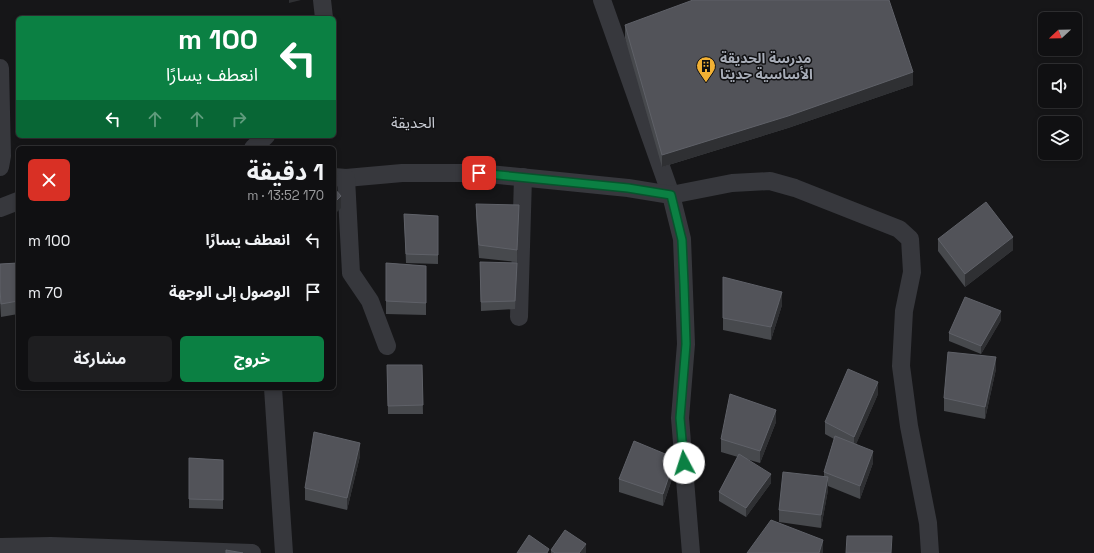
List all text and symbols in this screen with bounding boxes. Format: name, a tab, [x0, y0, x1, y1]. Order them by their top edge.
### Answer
north arrow	[1038, 12, 1082, 56]
map controls	[1038, 12, 1082, 160]
text: 100 m	[178, 21, 258, 57]
icon: left	[272, 32, 324, 84]
place label: مدرسة الحديقة الأساسية جديتا	[720, 49, 813, 83]
building icon: مدرسة الحديقة الأساسية جديتا	[695, 55, 717, 83]
text: انعطف يسارًا	[166, 63, 258, 86]
button: sound	[1038, 64, 1082, 108]
icon: left	[102, 108, 124, 130]
icon: ahead	[144, 108, 166, 130]
icon: ahead	[186, 108, 208, 130]
icon: right	[228, 108, 250, 130]
district label: الحديقة	[391, 113, 435, 132]
button: layers	[1038, 116, 1082, 160]
text: 1 دقيقة	[247, 156, 324, 187]
pin	[462, 156, 496, 190]
button: close	[28, 159, 70, 201]
icon: arrive	[468, 162, 490, 184]
text: 170 m · 13:52	[247, 187, 324, 204]
icon: left	[302, 229, 324, 251]
text: انعطف يسارًا	[206, 230, 290, 249]
text: 100 m	[28, 231, 70, 250]
icon: arrive	[302, 281, 324, 303]
text: الوصول إلى الوجهة	[169, 282, 290, 301]
text: 70 m	[28, 283, 63, 302]
button: مشاركة	[28, 336, 172, 382]
button: خروج	[180, 336, 324, 382]
position arrow	[663, 442, 705, 484]

